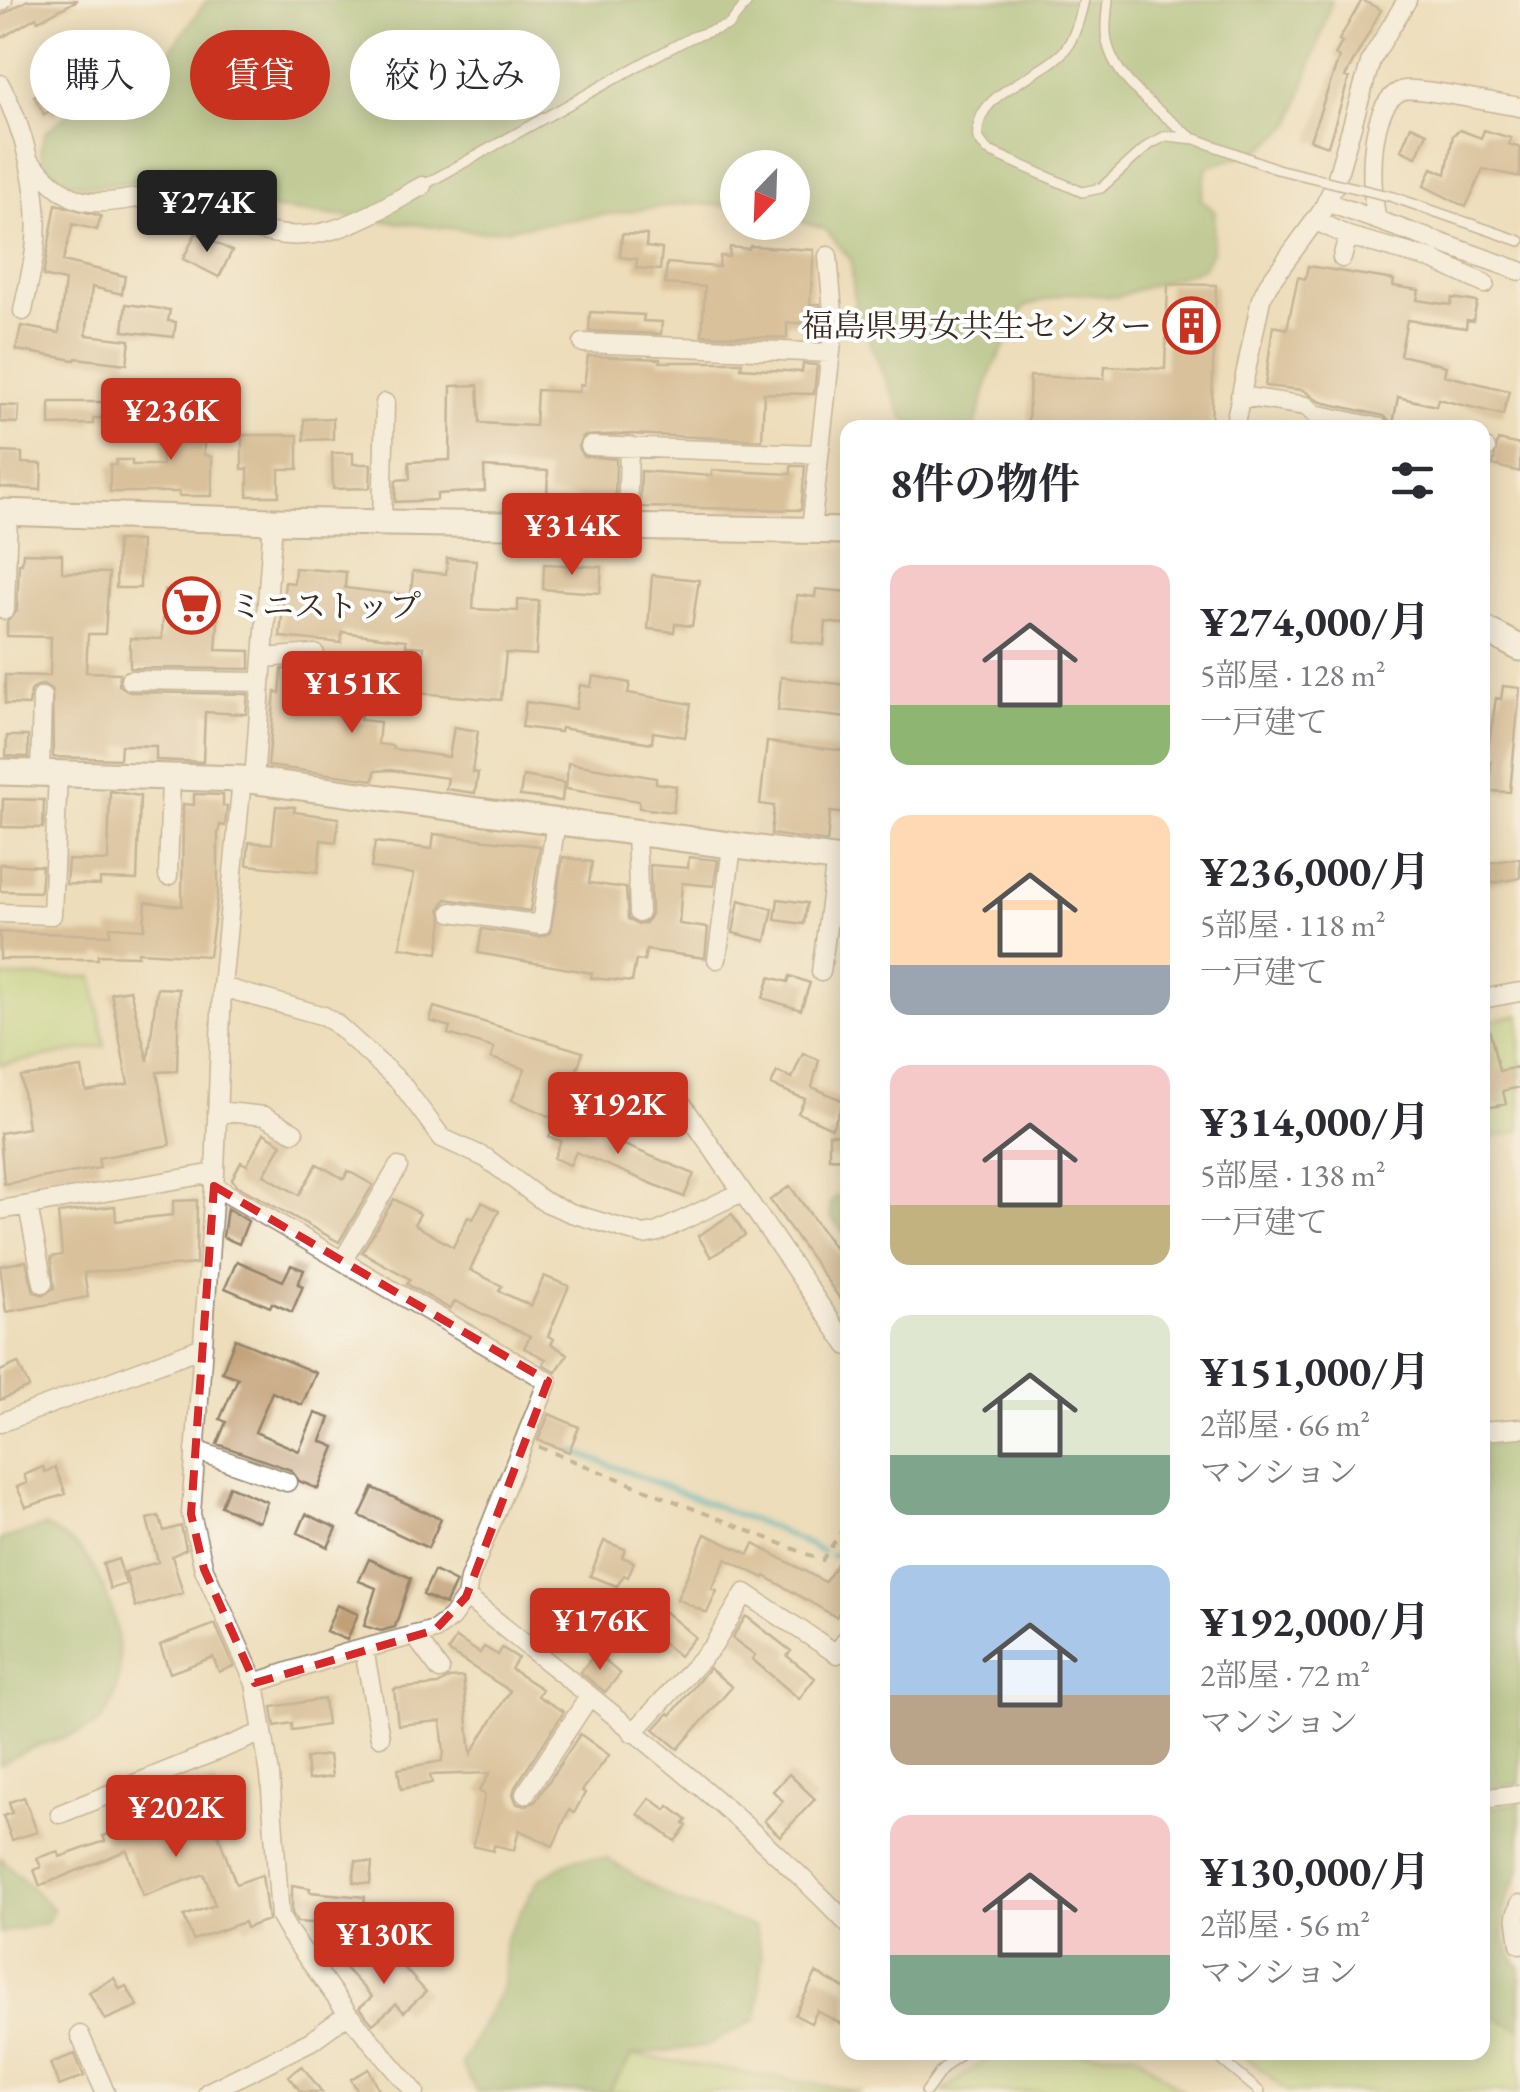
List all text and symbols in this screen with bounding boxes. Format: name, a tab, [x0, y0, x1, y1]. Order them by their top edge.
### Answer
chip: 購入	[30, 30, 170, 120]
chip: 賃貸	[190, 30, 330, 120]
chip: 絞り込み	[350, 30, 560, 120]
north arrow	[720, 150, 810, 240]
map controls	[720, 150, 810, 240]
pin: ¥274K	[137, 170, 277, 255]
text: ¥274K	[159, 181, 255, 223]
building icon: 福島県男女共生センター	[1161, 296, 1221, 356]
place label: 福島県男女共生センター	[801, 305, 1152, 347]
pin: ¥236K	[101, 378, 241, 463]
text: ¥236K	[123, 389, 219, 431]
icon: filters	[1385, 453, 1440, 508]
text: 8件の物件	[890, 456, 1080, 511]
pin: ¥314K	[502, 493, 642, 578]
text: ¥314K	[524, 504, 620, 546]
supermarket icon: ミニストップ	[161, 576, 221, 636]
place label: ミニストップ	[230, 585, 421, 627]
text: ¥274,000/月	[1200, 594, 1430, 649]
icon: home	[970, 605, 1090, 725]
pin: ¥151K	[282, 651, 422, 736]
text: 5部屋 · 128 m²	[1200, 654, 1386, 696]
text: ¥151K	[304, 662, 400, 704]
text: 一戸建て	[1200, 701, 1328, 743]
text: ¥236,000/月	[1200, 844, 1430, 899]
icon: home	[970, 855, 1090, 975]
text: 5部屋 · 118 m²	[1200, 904, 1386, 946]
text: 一戸建て	[1200, 951, 1328, 993]
pin: ¥192K	[548, 1072, 688, 1157]
text: ¥192K	[570, 1083, 666, 1125]
text: ¥314,000/月	[1200, 1094, 1430, 1149]
icon: home	[970, 1105, 1090, 1225]
text: 5部屋 · 138 m²	[1200, 1154, 1386, 1196]
text: 一戸建て	[1200, 1201, 1328, 1243]
text: ¥151,000/月	[1200, 1344, 1430, 1399]
icon: home	[970, 1355, 1090, 1475]
text: 2部屋 · 66 m²	[1200, 1404, 1370, 1446]
text: マンション	[1200, 1451, 1359, 1493]
pin: ¥176K	[530, 1588, 670, 1673]
text: ¥192,000/月	[1200, 1594, 1430, 1649]
text: ¥176K	[552, 1599, 648, 1641]
icon: home	[970, 1605, 1090, 1725]
text: 2部屋 · 72 m²	[1200, 1654, 1370, 1696]
text: マンション	[1200, 1701, 1359, 1743]
pin: ¥202K	[106, 1775, 246, 1860]
text: ¥202K	[128, 1786, 224, 1828]
text: ¥130,000/月	[1200, 1844, 1430, 1899]
icon: home	[970, 1855, 1090, 1975]
pin: ¥130K	[314, 1902, 454, 1987]
text: 2部屋 · 56 m²	[1200, 1904, 1370, 1946]
text: ¥130K	[336, 1913, 432, 1955]
text: マンション	[1200, 1951, 1359, 1993]

